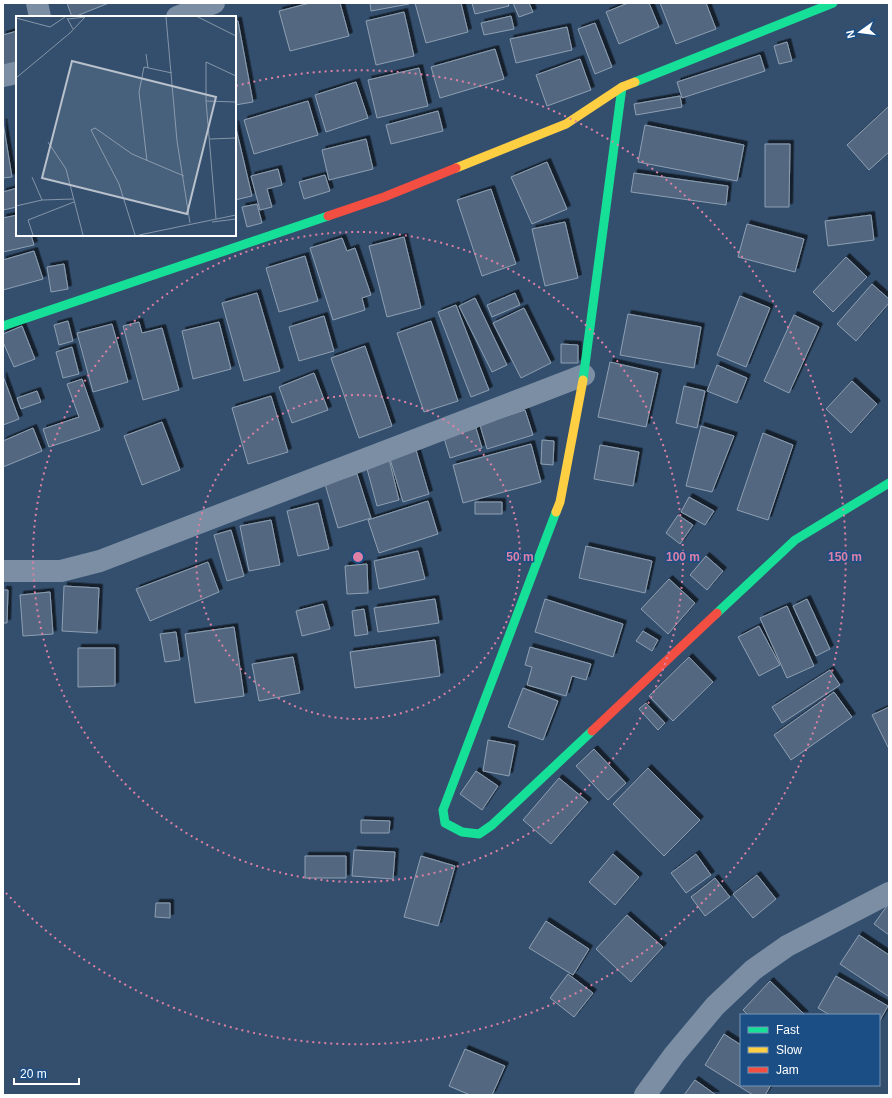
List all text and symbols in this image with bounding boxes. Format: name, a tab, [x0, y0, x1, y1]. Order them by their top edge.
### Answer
north arrow	[840, 12, 880, 52]
inset map	[16, 16, 236, 236]
text: N	[844, 29, 857, 40]
centre of rings	[351, 550, 365, 564]
text: 50 m	[506, 550, 534, 564]
text: 100 m	[666, 550, 700, 564]
text: 150 m	[828, 550, 862, 564]
legend	[740, 1014, 880, 1086]
text: Fast	[776, 1023, 800, 1037]
text: Slow	[776, 1043, 802, 1057]
scale bar	[14, 1060, 79, 1086]
text: Jam	[776, 1063, 799, 1077]
text: 20 m	[20, 1067, 47, 1081]

